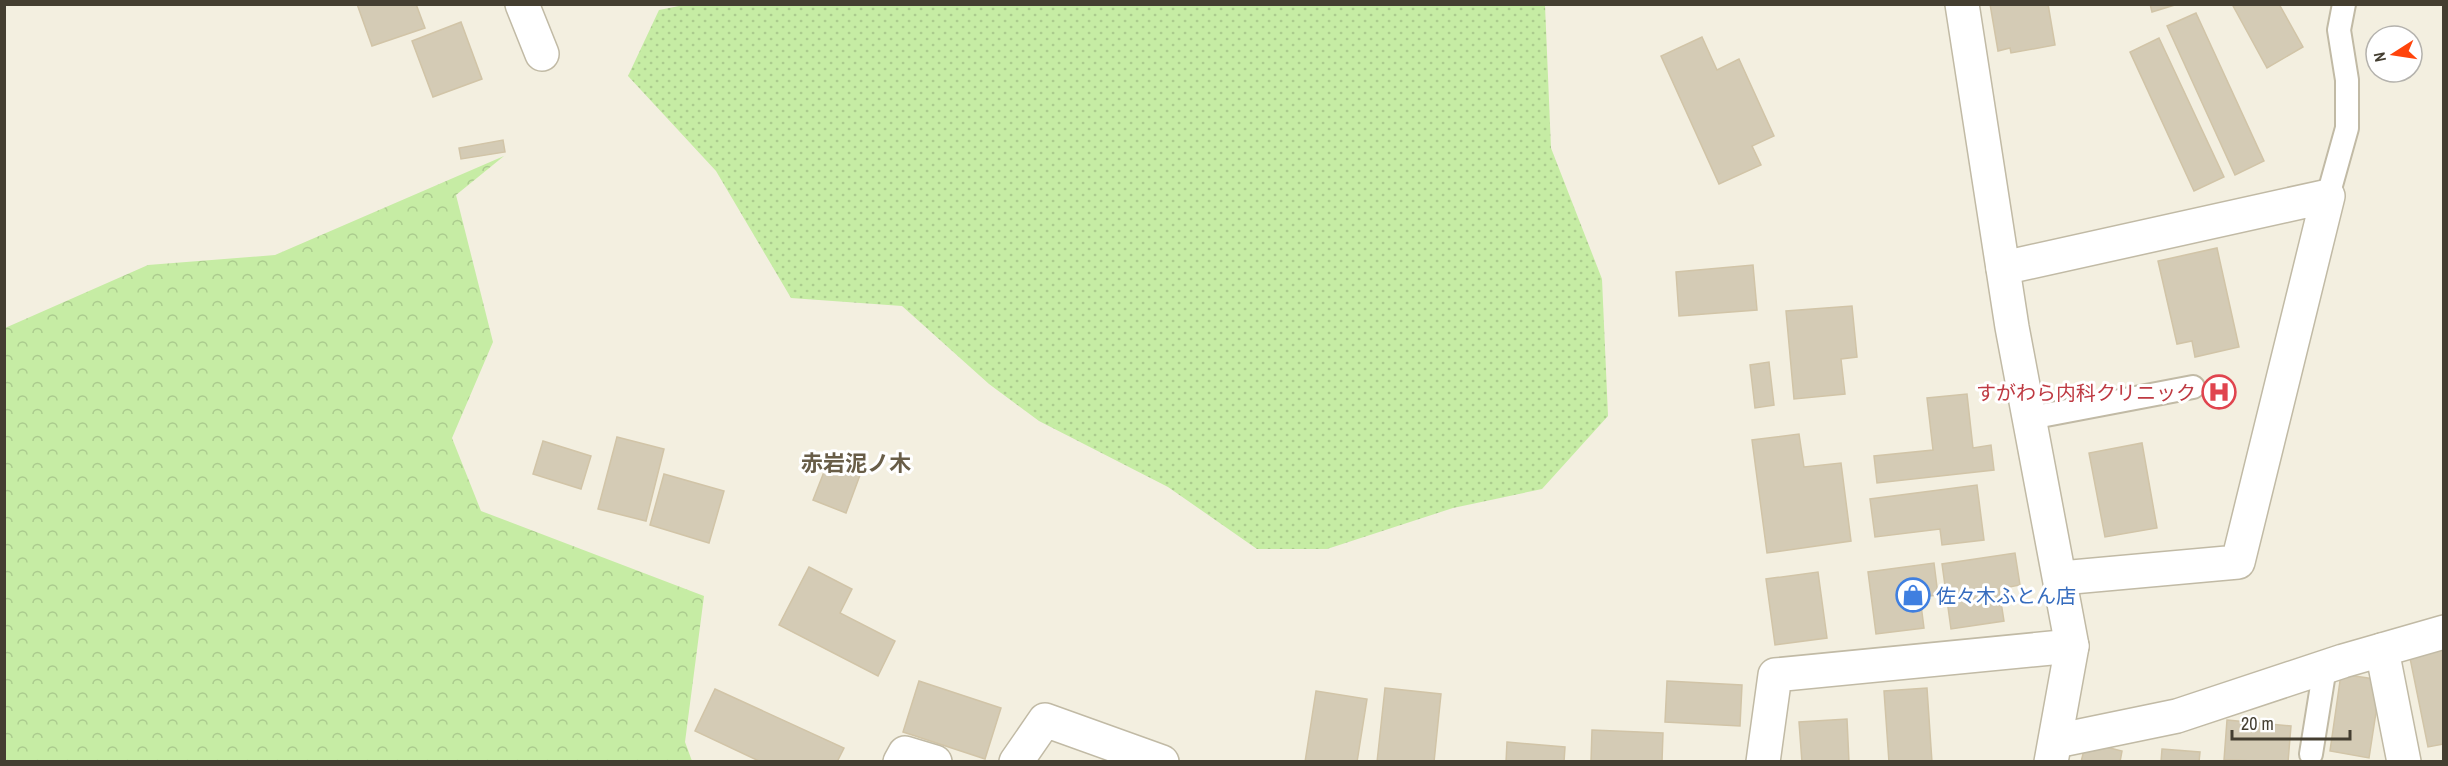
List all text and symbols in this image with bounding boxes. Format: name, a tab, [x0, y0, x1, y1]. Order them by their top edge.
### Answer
north arrow	[2364, 24, 2424, 84]
text: N	[2368, 50, 2391, 64]
hospital icon: すがわら内科クリニック	[2201, 374, 2237, 410]
place label: すがわら内科クリニック	[1976, 379, 2196, 406]
district label: 赤岩泥ノ木	[801, 448, 911, 478]
shop icon: 佐々木ふとん店	[1895, 577, 1931, 613]
place label: 佐々木ふとん店	[1936, 582, 2076, 609]
scale bar	[2232, 703, 2350, 741]
text: 20 m	[2241, 711, 2274, 736]

